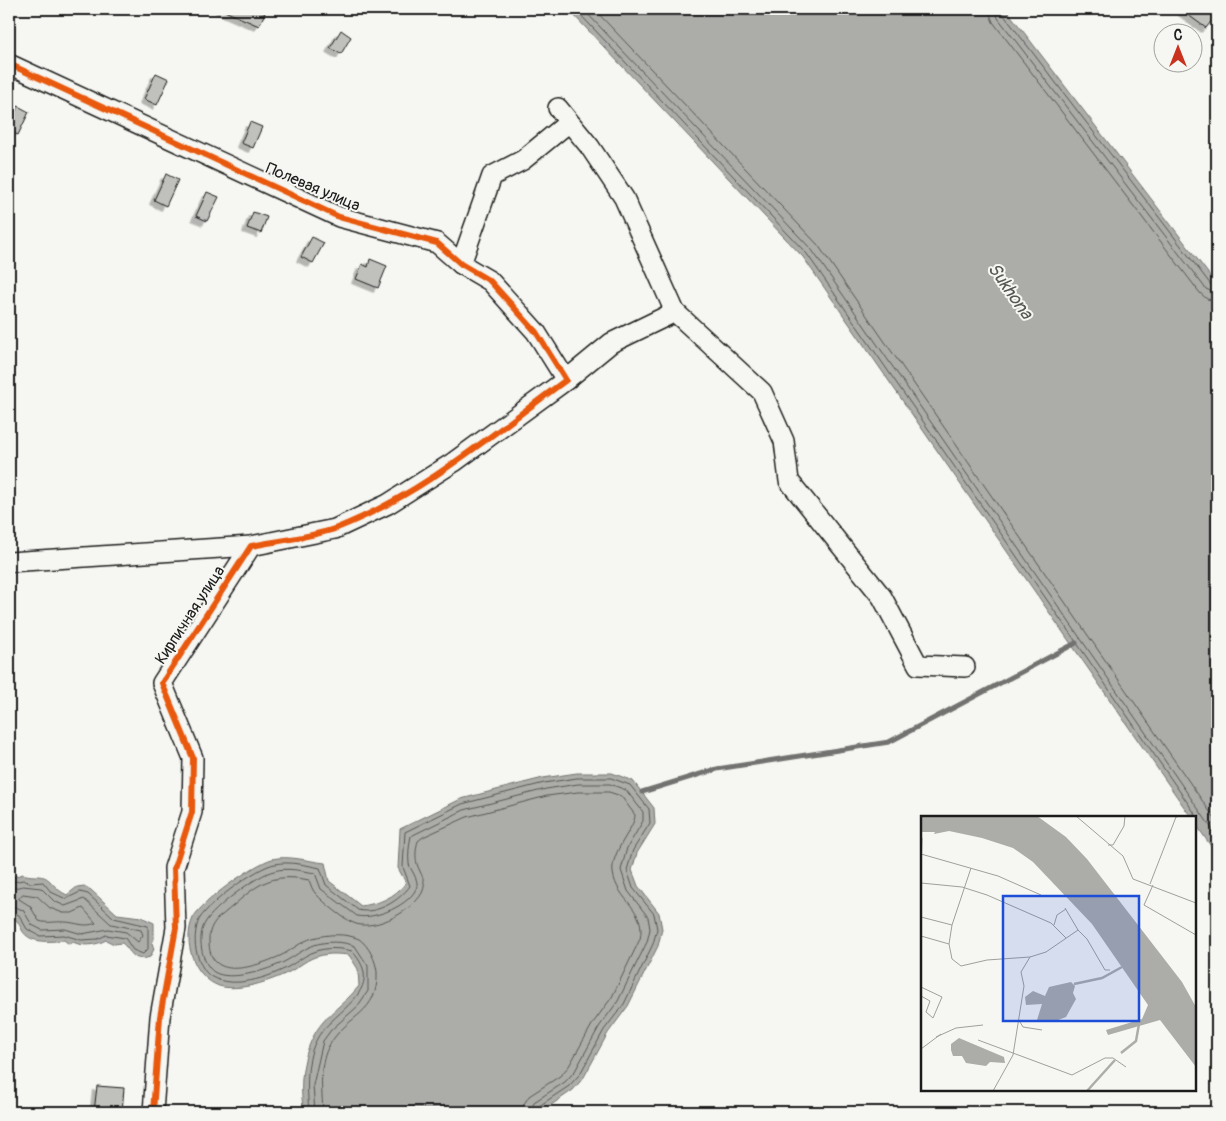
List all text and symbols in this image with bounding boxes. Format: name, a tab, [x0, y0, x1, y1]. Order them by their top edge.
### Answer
north arrow	[1154, 22, 1204, 72]
text: С	[1174, 27, 1183, 44]
street label: Полевая улица	[263, 158, 363, 216]
water label: Sukhona	[982, 258, 1039, 325]
street label: Кирпичная улица	[151, 562, 229, 668]
inset map	[921, 816, 1196, 1091]

